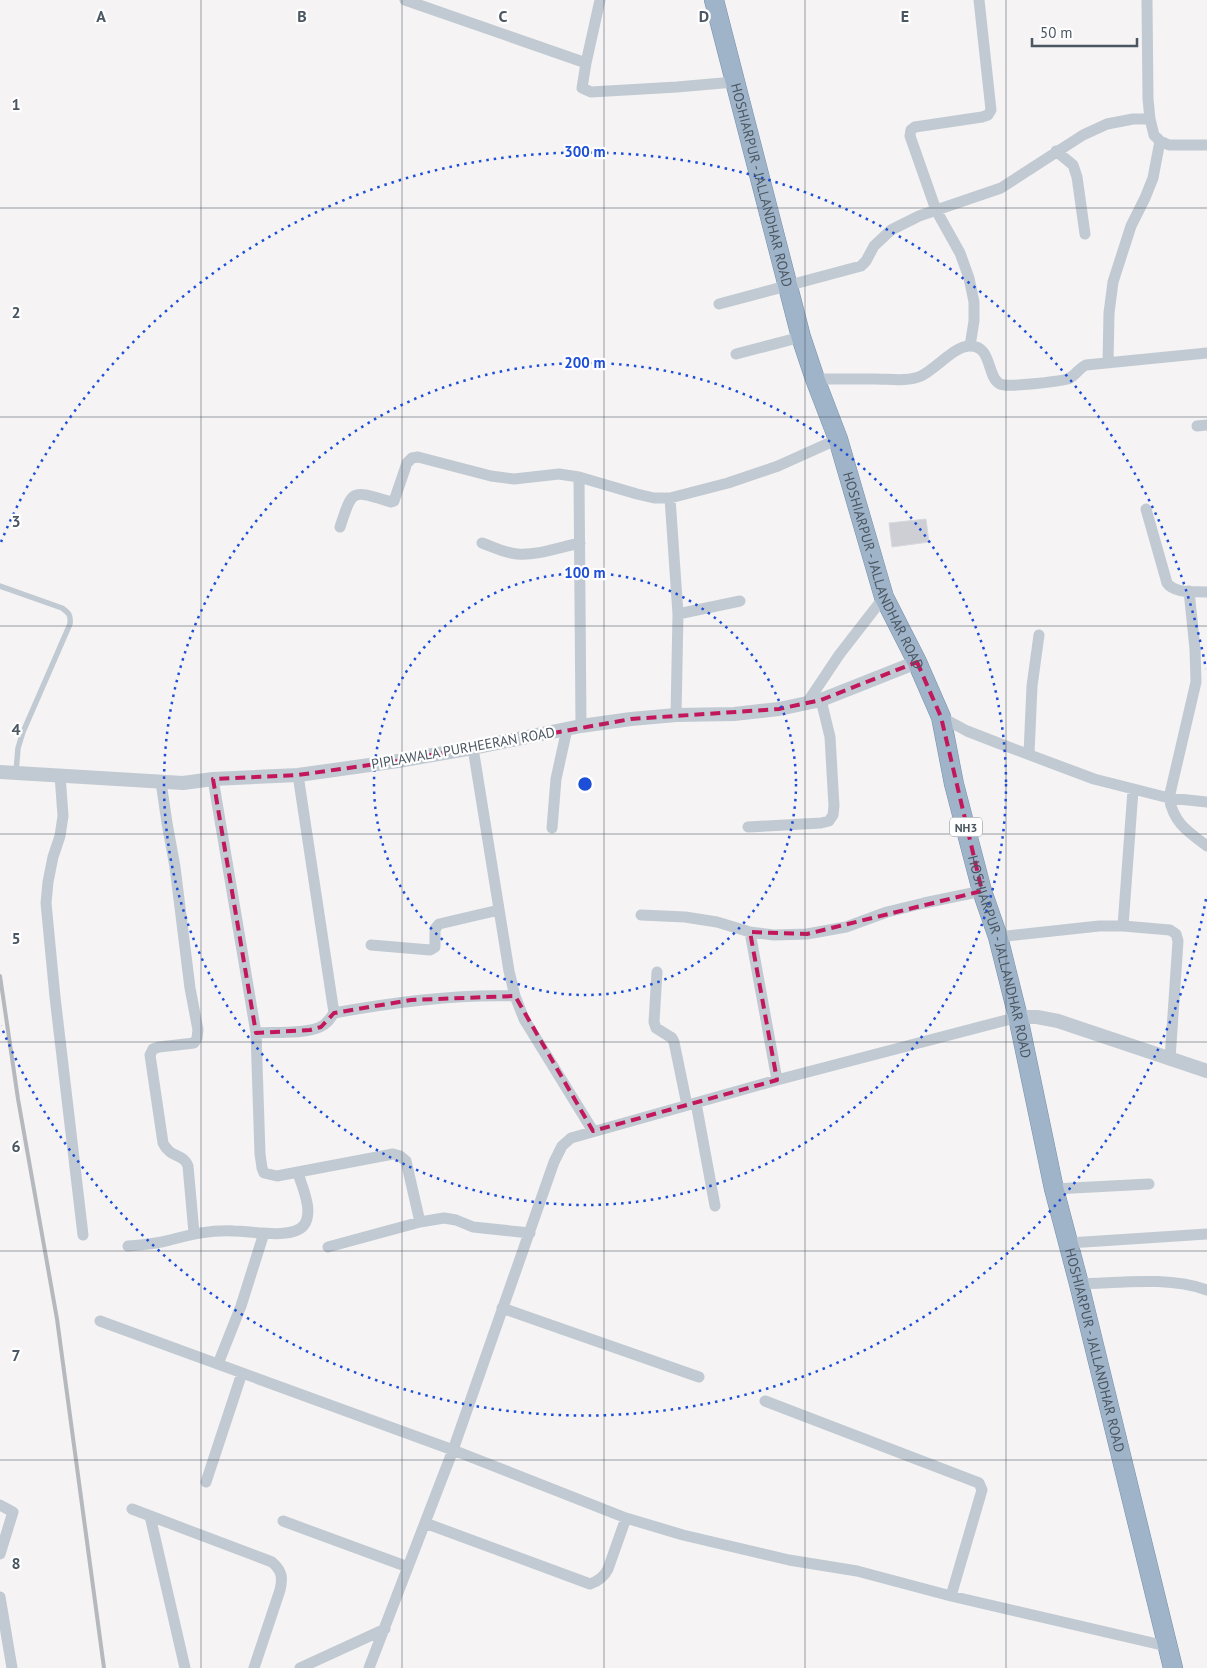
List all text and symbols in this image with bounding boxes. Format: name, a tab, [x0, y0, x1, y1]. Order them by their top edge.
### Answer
text: A	[96, 6, 106, 26]
text: B	[297, 6, 307, 26]
text: C	[499, 6, 508, 26]
text: D	[699, 6, 709, 26]
text: E	[901, 6, 909, 26]
scale bar	[1032, 15, 1137, 47]
text: 50 m	[1040, 23, 1073, 42]
street label: HOSHIARPUR - JALLANDHAR ROAD	[727, 81, 797, 289]
text: 1	[11, 94, 21, 114]
text: 300 m	[564, 142, 606, 161]
text: 2	[11, 302, 21, 322]
text: 200 m	[564, 353, 606, 372]
street label: HOSHIARPUR - JALLANDHAR ROAD	[839, 470, 928, 672]
text: 3	[11, 511, 21, 531]
text: 100 m	[564, 563, 606, 582]
text: 4	[11, 719, 21, 739]
street label: PIPLAWALA PURHEERAN ROAD	[370, 723, 556, 773]
centre of rings	[576, 775, 594, 793]
road number: NH3	[950, 818, 982, 836]
street label: HOSHIARPUR - JALLANDHAR ROAD	[964, 853, 1035, 1060]
text: 5	[11, 928, 21, 948]
text: 6	[11, 1136, 21, 1156]
street label: HOSHIARPUR - JALLANDHAR ROAD	[1061, 1246, 1129, 1454]
text: 7	[11, 1345, 21, 1365]
text: 8	[11, 1553, 21, 1573]

